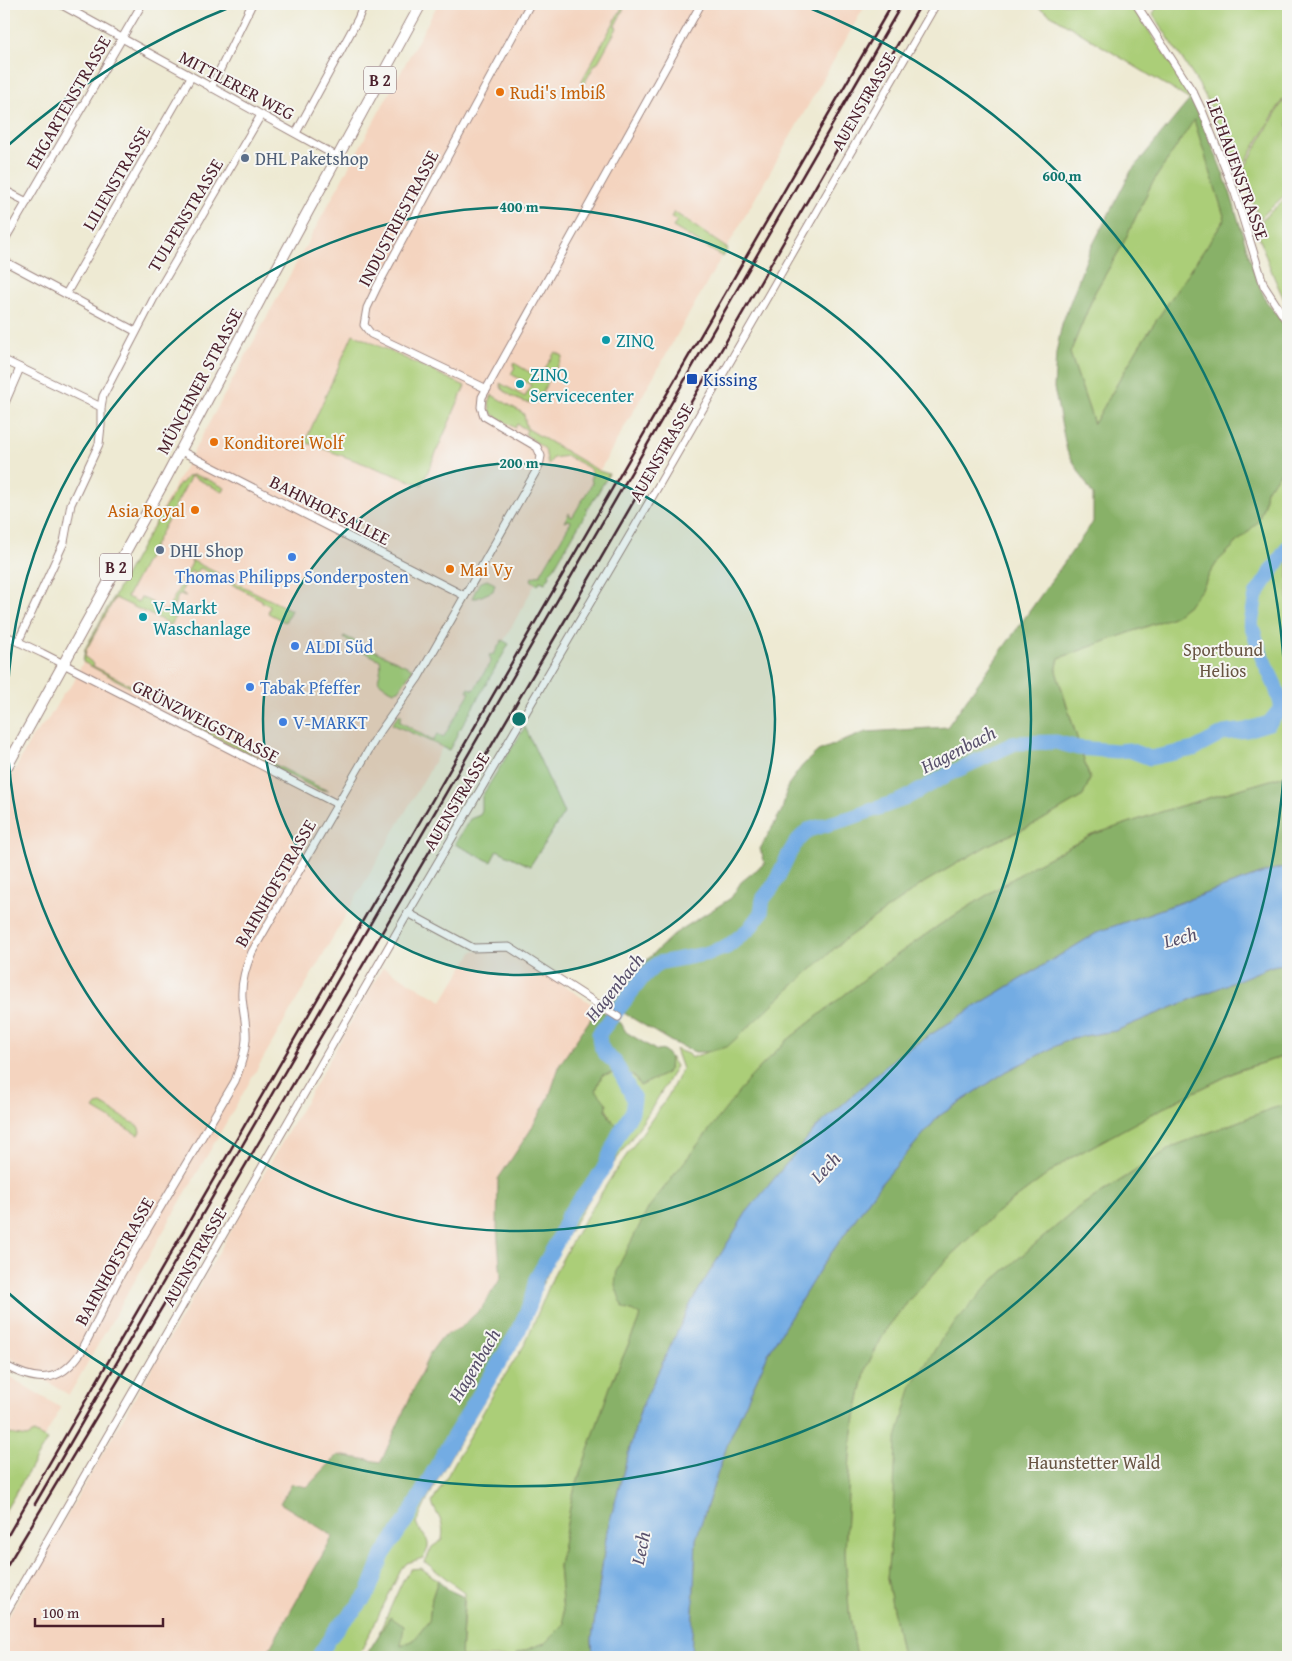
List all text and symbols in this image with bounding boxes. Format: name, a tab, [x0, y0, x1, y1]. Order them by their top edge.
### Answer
street label: EHGARTENSTRASSE	[19, 30, 117, 174]
street label: MITTLERER WEG	[175, 43, 300, 127]
street label: AUENSTRASSE	[824, 47, 902, 155]
road number: B 2	[364, 66, 396, 94]
place label: Rudi's Imbiß	[510, 79, 606, 106]
marker: Rudi's Imbiß	[494, 86, 506, 98]
street label: LECHAUENSTRASSE	[1200, 94, 1276, 244]
street label: LILIENSTRASSE	[75, 121, 157, 235]
place label: DHL Paketshop	[255, 145, 369, 172]
street label: INDUSTRIESTRASSE	[351, 145, 445, 291]
marker: DHL Paketshop	[239, 152, 251, 164]
street label: TULPENSTRASSE	[140, 153, 230, 277]
text: 600 m	[1042, 165, 1082, 186]
text: 400 m	[499, 196, 539, 217]
street label: MÜNCHNER STRASSE	[149, 303, 249, 459]
place label: ZINQ	[616, 327, 655, 354]
marker: ZINQ	[600, 334, 612, 346]
place label: ZINQ Servicecenter	[530, 361, 634, 409]
place label: Kissing	[703, 366, 757, 393]
marker: Kissing	[685, 372, 699, 386]
marker: ZINQ Servicecenter	[514, 378, 526, 390]
street label: AUENSTRASSE	[622, 398, 700, 506]
place label: Konditorei Wolf	[224, 429, 346, 456]
marker: Konditorei Wolf	[208, 436, 220, 448]
text: 200 m	[499, 452, 539, 473]
street label: BAHNHOFSALLEE	[265, 468, 395, 552]
place label: Asia Royal	[108, 497, 185, 524]
marker: Asia Royal	[189, 504, 201, 516]
place label: DHL Shop	[170, 537, 244, 564]
marker: DHL Shop	[154, 544, 166, 556]
marker: Thomas Philipps Sonderposten	[286, 551, 298, 563]
road number: B 2	[100, 554, 132, 580]
place label: Mai Vy	[460, 556, 513, 583]
place label: Thomas Philipps Sonderposten	[175, 563, 409, 590]
marker: Mai Vy	[444, 563, 456, 575]
place label: V-Markt Waschanlage	[153, 594, 251, 642]
marker: V-Markt Waschanlage	[137, 611, 149, 623]
place label: ALDI Süd	[305, 633, 374, 660]
park label: Sportbund Helios	[1183, 636, 1264, 684]
marker: ALDI Süd	[289, 640, 301, 652]
street label: GRÜNZWEIGSTRASSE	[128, 672, 284, 770]
place label: Tabak Pfeffer	[260, 674, 361, 701]
marker: Tabak Pfeffer	[244, 681, 256, 693]
place label: V-MARKT	[293, 709, 368, 736]
centre of rings	[510, 710, 528, 728]
marker: V-MARKT	[277, 716, 289, 728]
water label: Hagenbach	[915, 718, 1001, 780]
street label: AUENSTRASSE	[416, 747, 496, 855]
street label: BAHNHOFSTRASSE	[227, 814, 323, 952]
water label: Lech	[1159, 919, 1200, 955]
water label: Hagenbach	[577, 946, 651, 1028]
water label: Lech	[803, 1145, 847, 1189]
street label: BAHNHOFSTRASSE	[67, 1192, 161, 1330]
street label: AUENSTRASSE	[155, 1203, 233, 1311]
water label: Hagenbach	[441, 1323, 507, 1408]
park label: Haunstetter Wald	[1028, 1449, 1161, 1476]
water label: Lech	[623, 1528, 657, 1568]
scale bar	[35, 1596, 162, 1628]
text: 100 m	[42, 1602, 80, 1623]

